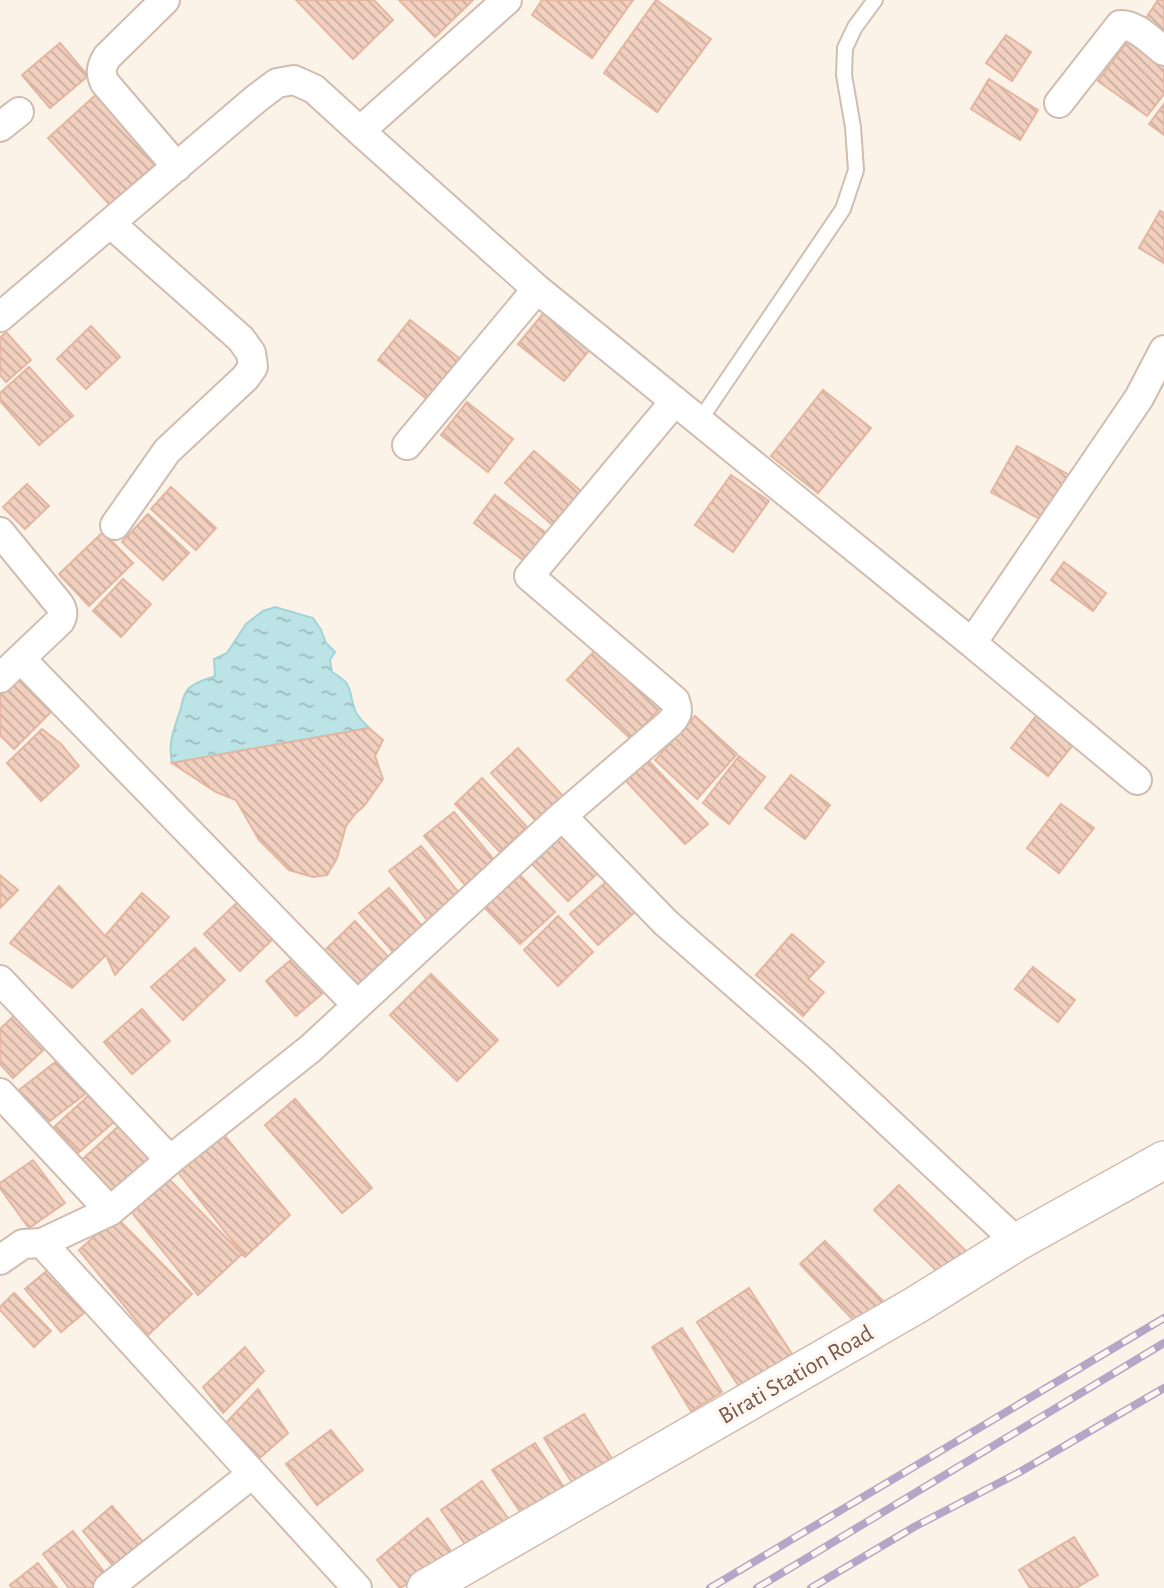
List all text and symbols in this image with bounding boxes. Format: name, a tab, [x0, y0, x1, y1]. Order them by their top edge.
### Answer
street label: Birati Station Road	[715, 1321, 877, 1429]

